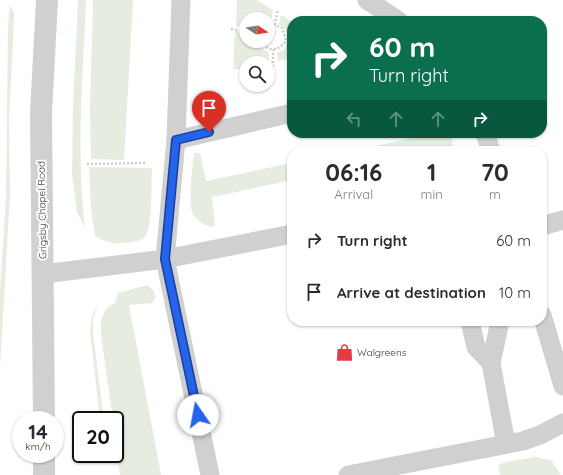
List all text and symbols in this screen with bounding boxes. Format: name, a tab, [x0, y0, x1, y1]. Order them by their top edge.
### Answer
north arrow	[239, 12, 275, 48]
map controls	[239, 12, 275, 92]
text: 60 m	[369, 29, 435, 64]
icon: right	[303, 32, 355, 84]
button: search	[239, 56, 275, 92]
text: Turn right	[369, 64, 449, 87]
pin	[192, 91, 226, 132]
icon: arrive	[198, 97, 220, 119]
icon: left	[343, 108, 365, 130]
icon: ahead	[385, 108, 407, 130]
icon: ahead	[427, 108, 449, 130]
icon: right	[469, 108, 491, 130]
text: 06:16	[325, 157, 382, 187]
text: 1	[427, 157, 436, 187]
text: 70	[481, 157, 509, 187]
street label: Grigsby Chapel Road	[35, 161, 49, 259]
text: Arrival	[334, 186, 373, 202]
text: min	[421, 186, 443, 202]
text: m	[489, 186, 501, 202]
icon: right	[303, 229, 325, 251]
text: Turn right	[337, 231, 408, 250]
text: 60 m	[496, 231, 531, 250]
icon: arrive	[303, 281, 325, 303]
text: Arrive at destination	[337, 283, 486, 302]
text: 10 m	[499, 283, 531, 302]
shop icon: Walgreens	[334, 342, 354, 362]
place label: Walgreens	[357, 346, 407, 359]
position arrow	[177, 394, 219, 436]
speed limit sign: 20	[72, 411, 124, 463]
text: 14	[28, 419, 48, 444]
text: km/h	[25, 440, 51, 453]

